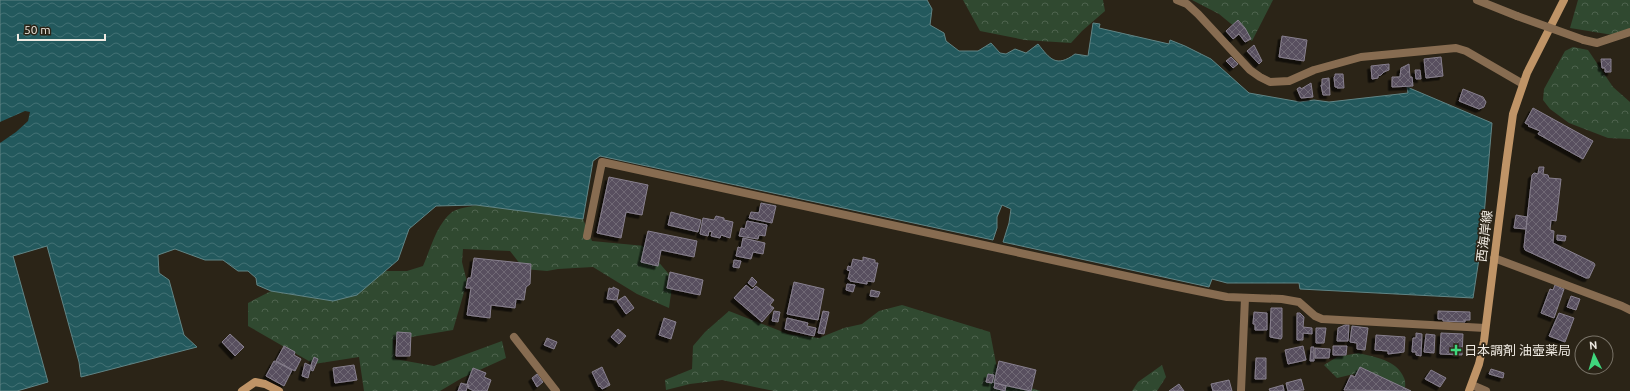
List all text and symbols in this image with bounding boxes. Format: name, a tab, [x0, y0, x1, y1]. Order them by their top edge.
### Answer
scale bar	[18, 16, 105, 42]
text: 50 m	[24, 23, 51, 36]
street label: 西海岸線	[1474, 209, 1494, 263]
north arrow	[1574, 335, 1614, 375]
text: N	[1589, 339, 1598, 351]
place label: 日本調剤 油壺薬局	[1464, 343, 1571, 357]
marker: 日本調剤 油壺薬局	[1451, 345, 1461, 355]

